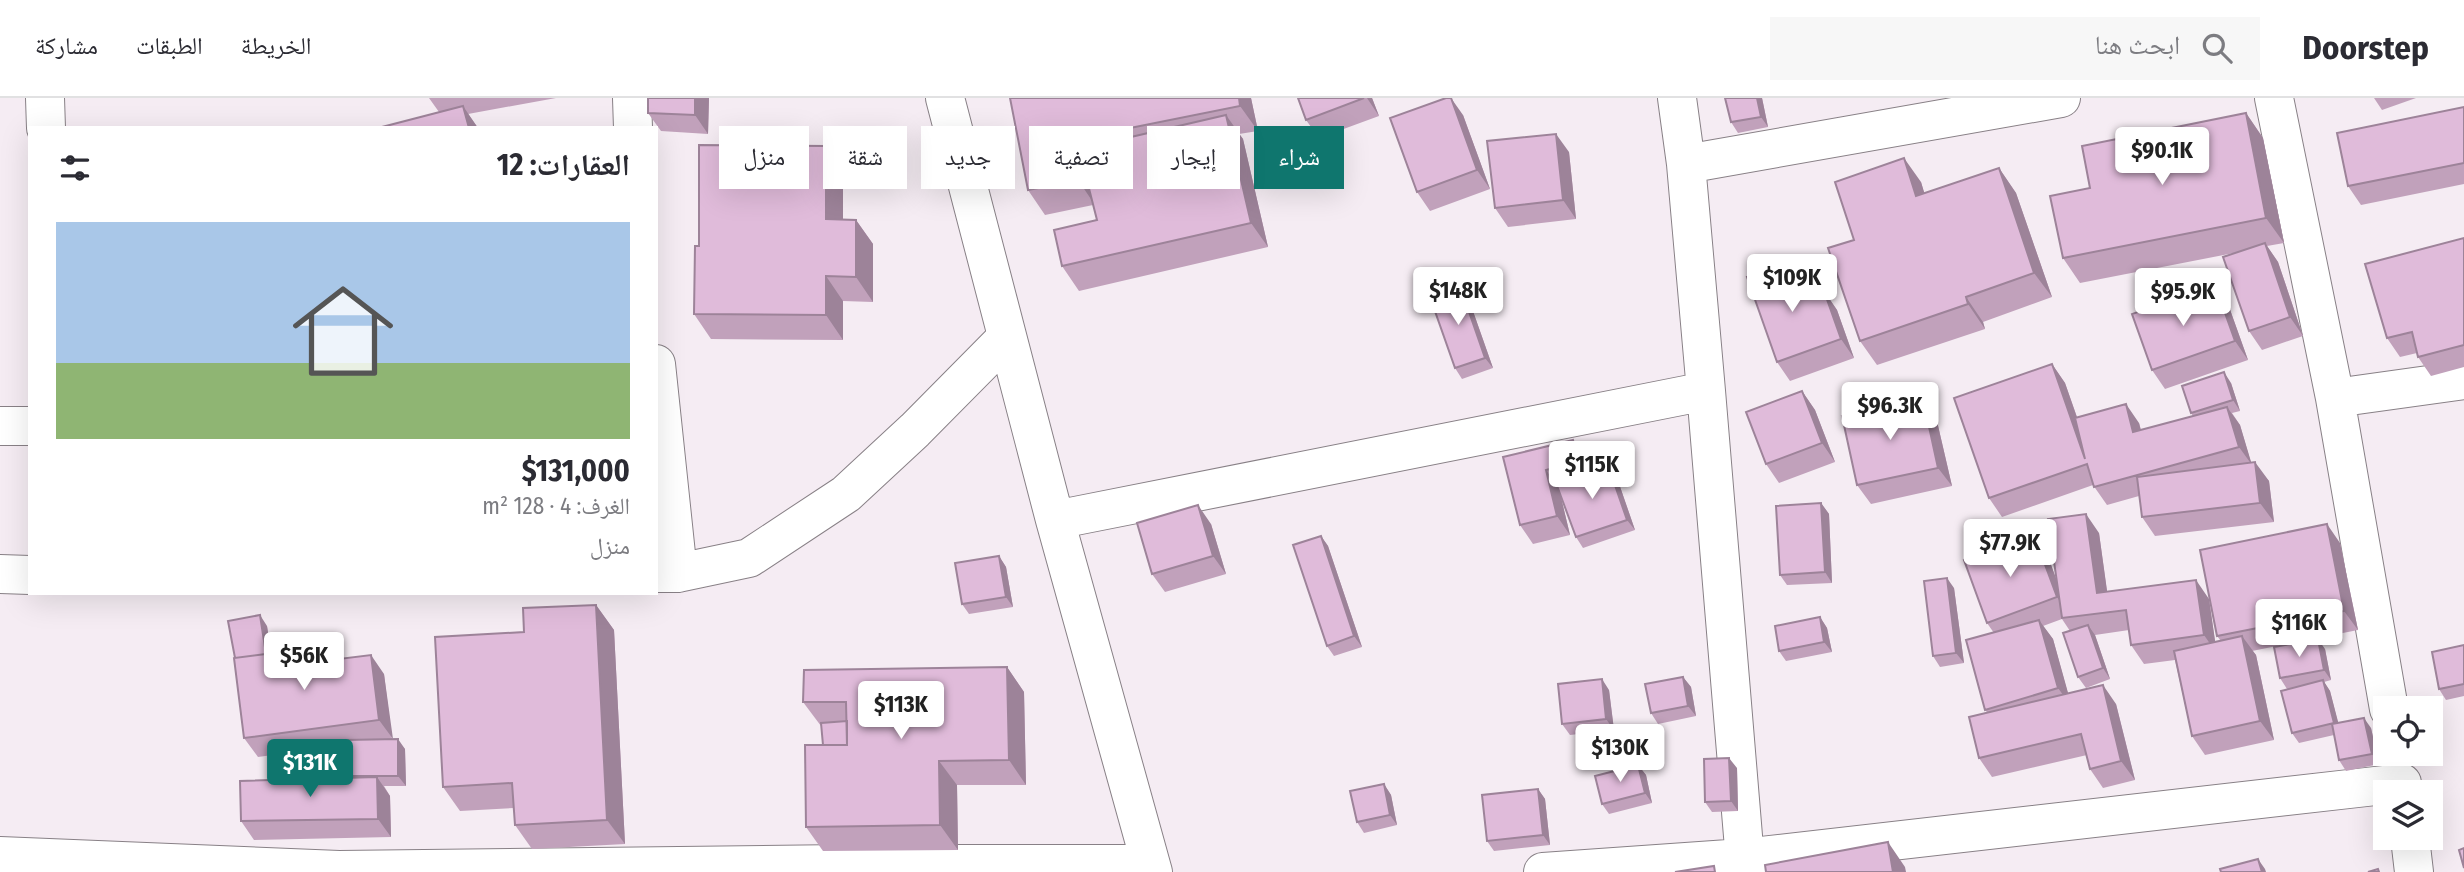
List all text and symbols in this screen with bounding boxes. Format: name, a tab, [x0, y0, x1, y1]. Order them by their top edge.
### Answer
search box	[1770, 17, 2260, 80]
text: Doorstep	[2302, 28, 2429, 68]
icon: search	[2198, 29, 2236, 67]
text: ابحث هنا	[2095, 30, 2180, 61]
text: مشاركة	[35, 32, 98, 60]
text: الطبقات	[136, 32, 203, 60]
text: الخريطة	[241, 32, 311, 60]
chip: منزل	[719, 126, 809, 189]
chip: شقة	[823, 126, 907, 189]
chip: جديد	[921, 126, 1015, 189]
chip: تصفية	[1029, 126, 1133, 189]
chip: إيجار	[1147, 126, 1240, 189]
chip: شراء	[1254, 126, 1344, 189]
pin: $90.1K	[2105, 127, 2219, 187]
text: $90.1K	[2131, 136, 2193, 164]
text: العقارات: 12	[497, 147, 630, 183]
icon: filters	[56, 149, 94, 187]
pin: $109K	[1743, 254, 1841, 314]
text: $109K	[1763, 263, 1821, 291]
icon: home	[280, 268, 406, 394]
pin: $148K	[1409, 268, 1507, 327]
pin: $95.9K	[2126, 268, 2240, 328]
text: $148K	[1429, 276, 1487, 304]
text: $95.9K	[2151, 277, 2215, 305]
pin: $96.3K	[1833, 382, 1947, 442]
text: $96.3K	[1858, 391, 1922, 419]
pin: $115K	[1543, 442, 1641, 501]
text: $115K	[1565, 450, 1619, 478]
text: $131,000	[522, 453, 630, 489]
text: الغرف: 4 · 128 m²	[482, 492, 630, 520]
pin: $77.9K	[1953, 519, 2067, 579]
text: $77.9K	[1980, 528, 2040, 556]
text: منزل	[590, 532, 630, 560]
pin: $116K	[2250, 600, 2348, 659]
text: $116K	[2271, 608, 2327, 636]
pin: $56K	[263, 632, 345, 692]
text: $56K	[280, 641, 328, 669]
pin: $113K	[852, 682, 950, 741]
text: $113K	[874, 690, 928, 718]
map controls	[2373, 696, 2443, 850]
button: locate	[2373, 696, 2443, 766]
pin: $130K	[1571, 724, 1669, 784]
text: $130K	[1591, 733, 1649, 761]
pin: $131K	[261, 740, 359, 799]
text: $131K	[283, 748, 337, 776]
button: layers	[2373, 780, 2443, 850]

